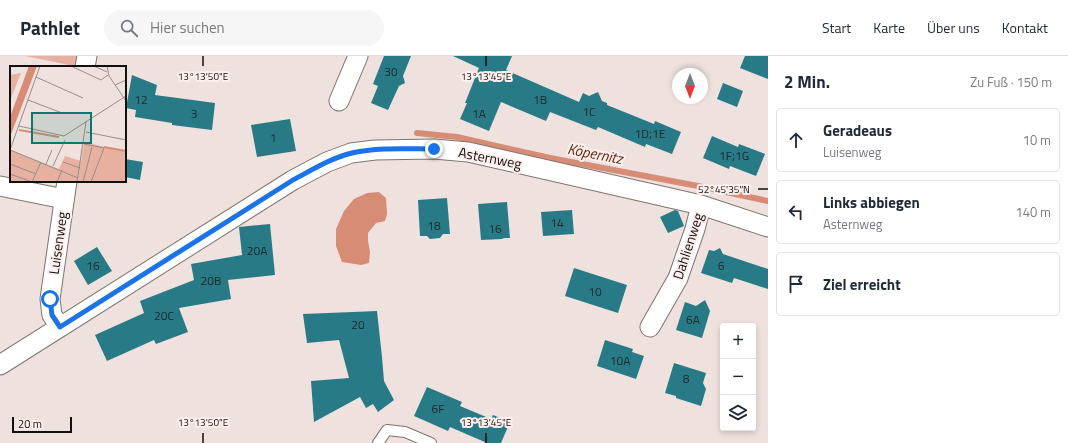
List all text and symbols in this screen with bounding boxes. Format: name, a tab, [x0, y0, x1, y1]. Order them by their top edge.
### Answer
search box	[104, 10, 384, 46]
text: Pathlet	[20, 13, 80, 42]
text: Hier suchen	[150, 16, 225, 39]
icon: search	[118, 17, 140, 39]
text: Start	[822, 17, 851, 38]
text: Karte	[873, 17, 905, 38]
text: Über uns	[927, 17, 980, 38]
text: Kontakt	[1002, 17, 1048, 38]
house number: 30	[384, 62, 398, 81]
inset map	[10, 66, 126, 182]
north arrow	[672, 68, 708, 104]
text: 13°13'50"E	[178, 69, 229, 84]
text: 13°13'45"E	[461, 69, 512, 84]
text: 2 Min.	[784, 69, 830, 95]
text: Zu Fuß · 150 m	[970, 72, 1052, 92]
house number: 12	[134, 90, 148, 109]
house number: 1B	[533, 90, 547, 109]
house number: 1C	[582, 102, 596, 121]
house number: 3	[191, 104, 197, 123]
house number: 1A	[472, 104, 486, 123]
text: Geradeaus	[823, 119, 892, 142]
house number: 1D;1E	[635, 124, 666, 143]
house number: 1	[270, 128, 276, 147]
icon: ahead	[785, 129, 807, 151]
text: 10 m	[1023, 130, 1051, 150]
water label: Köpernitz	[566, 137, 626, 170]
route end	[425, 140, 443, 158]
street label: Asternweg	[457, 141, 524, 174]
text: Luisenweg	[823, 142, 882, 162]
house number: 1F;1G	[719, 146, 749, 165]
text: 52°45'35"N	[698, 182, 750, 197]
text: Links abbiegen	[823, 191, 920, 214]
icon: left	[785, 201, 807, 223]
text: 140 m	[1015, 202, 1051, 222]
street label: Luisenweg	[43, 210, 72, 276]
street label: Dahlienweg	[667, 210, 708, 282]
house number: 14	[550, 213, 564, 232]
text: Asternweg	[823, 214, 882, 234]
house number: 18	[427, 216, 441, 235]
house number: 16	[488, 219, 502, 238]
house number: 20A	[247, 241, 267, 260]
house number: 16	[86, 256, 100, 275]
house number: 6	[718, 256, 725, 275]
house number: 20B	[201, 271, 221, 290]
icon: arrive	[785, 273, 807, 295]
text: Ziel erreicht	[823, 273, 901, 296]
house number: 10	[588, 282, 602, 301]
route start	[41, 290, 59, 308]
house number: 20C	[154, 306, 174, 325]
house number: 6A	[686, 310, 700, 329]
house number: 20	[351, 315, 365, 334]
map controls	[720, 323, 756, 431]
button: +	[720, 323, 756, 359]
house number: 10A	[610, 351, 630, 370]
button: −	[720, 359, 756, 395]
house number: 8	[683, 369, 690, 388]
button: layers	[720, 395, 756, 431]
house number: 6F	[431, 399, 445, 418]
scale bar	[12, 415, 72, 434]
text: 13°13'50"E	[178, 415, 229, 430]
text: 13°13'45"E	[461, 415, 512, 430]
text: 20 m	[18, 416, 42, 432]

